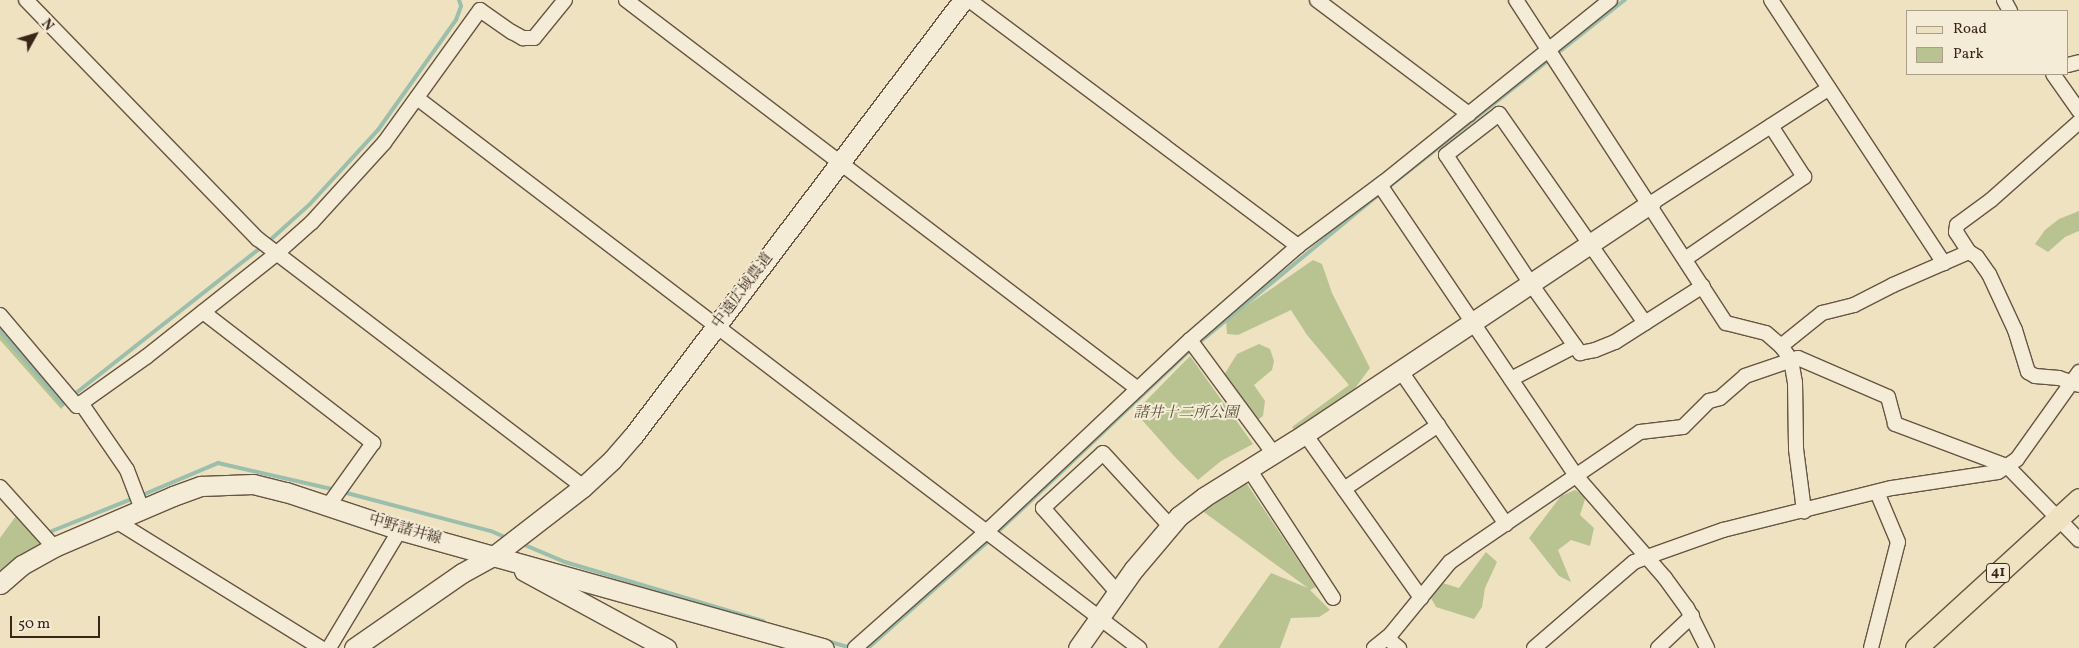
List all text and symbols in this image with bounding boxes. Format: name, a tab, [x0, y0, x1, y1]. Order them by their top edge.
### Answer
north arrow	[10, 10, 60, 60]
legend	[1906, 10, 2069, 75]
text: N	[36, 15, 58, 35]
text: Road	[1953, 19, 1987, 40]
text: Park	[1953, 44, 1984, 65]
street label: 中遠広域農道	[709, 250, 777, 332]
park label: 諸井十二所公園	[1134, 405, 1238, 423]
street label: 中野諸井線	[366, 511, 444, 549]
road number: 41	[1986, 562, 2010, 584]
scale bar	[12, 606, 102, 638]
text: 50 m	[18, 614, 50, 635]

